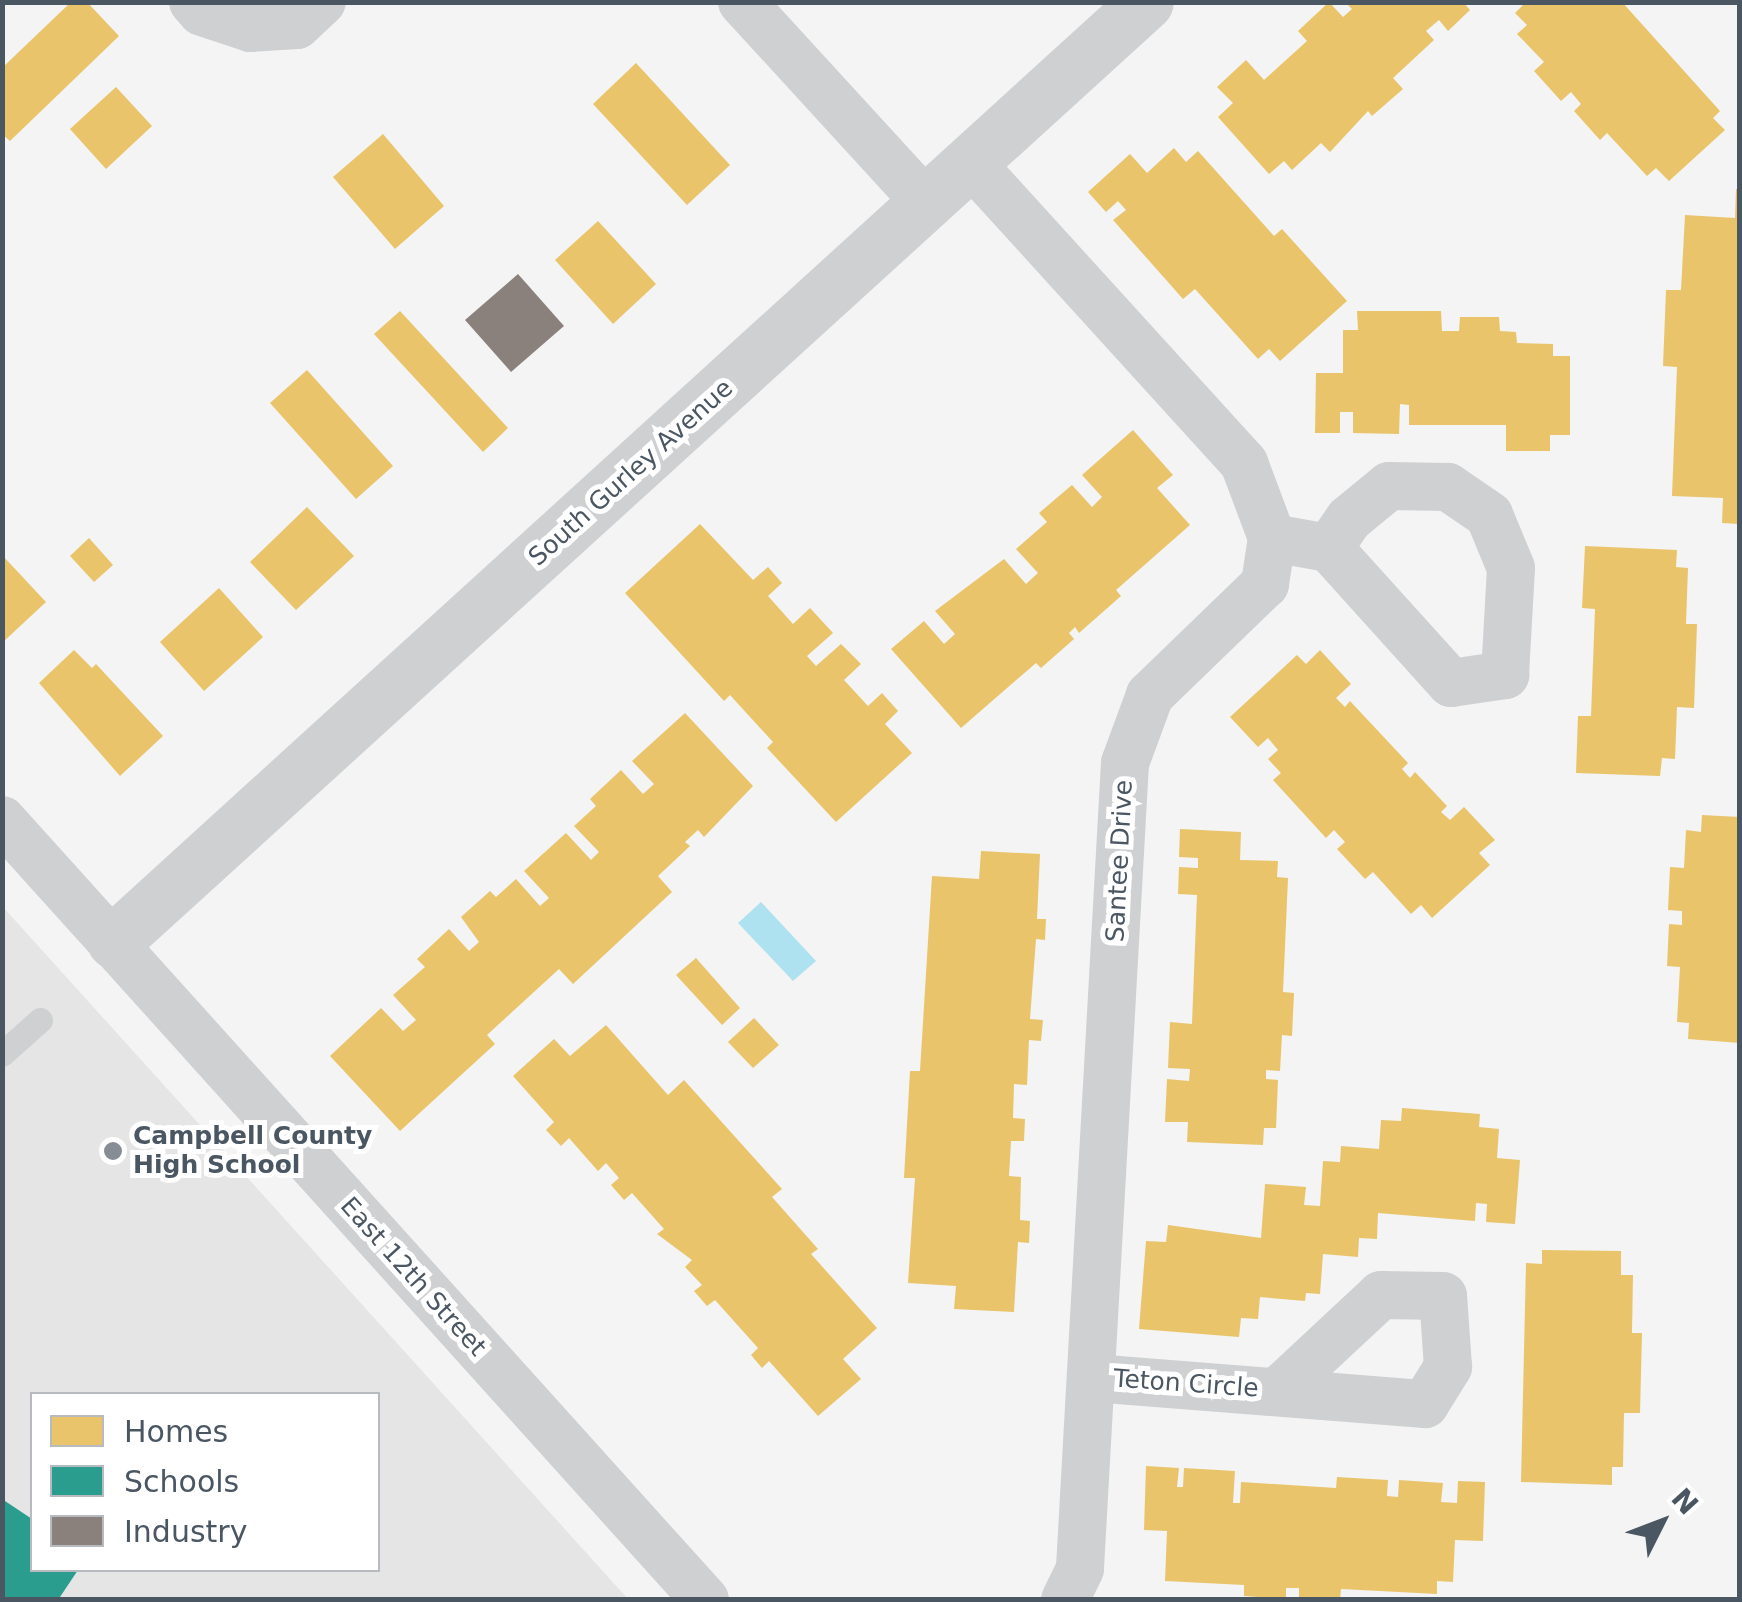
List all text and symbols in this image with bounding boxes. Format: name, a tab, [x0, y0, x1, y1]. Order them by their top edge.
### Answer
street label: South Gurley Avenue	[523, 374, 739, 572]
street label: Santee Drive	[1101, 779, 1139, 943]
place label: Campbell County High School	[133, 1122, 372, 1181]
marker: Campbell County High School	[102, 1140, 124, 1162]
street label: East 12th Street	[334, 1191, 492, 1363]
street label: Teton Circle	[1112, 1364, 1260, 1404]
legend	[30, 1392, 380, 1572]
text: Homes	[124, 1414, 228, 1449]
text: Schools	[124, 1464, 239, 1499]
north arrow	[1612, 1472, 1712, 1572]
text: N	[1665, 1482, 1705, 1521]
text: Industry	[124, 1514, 247, 1549]

